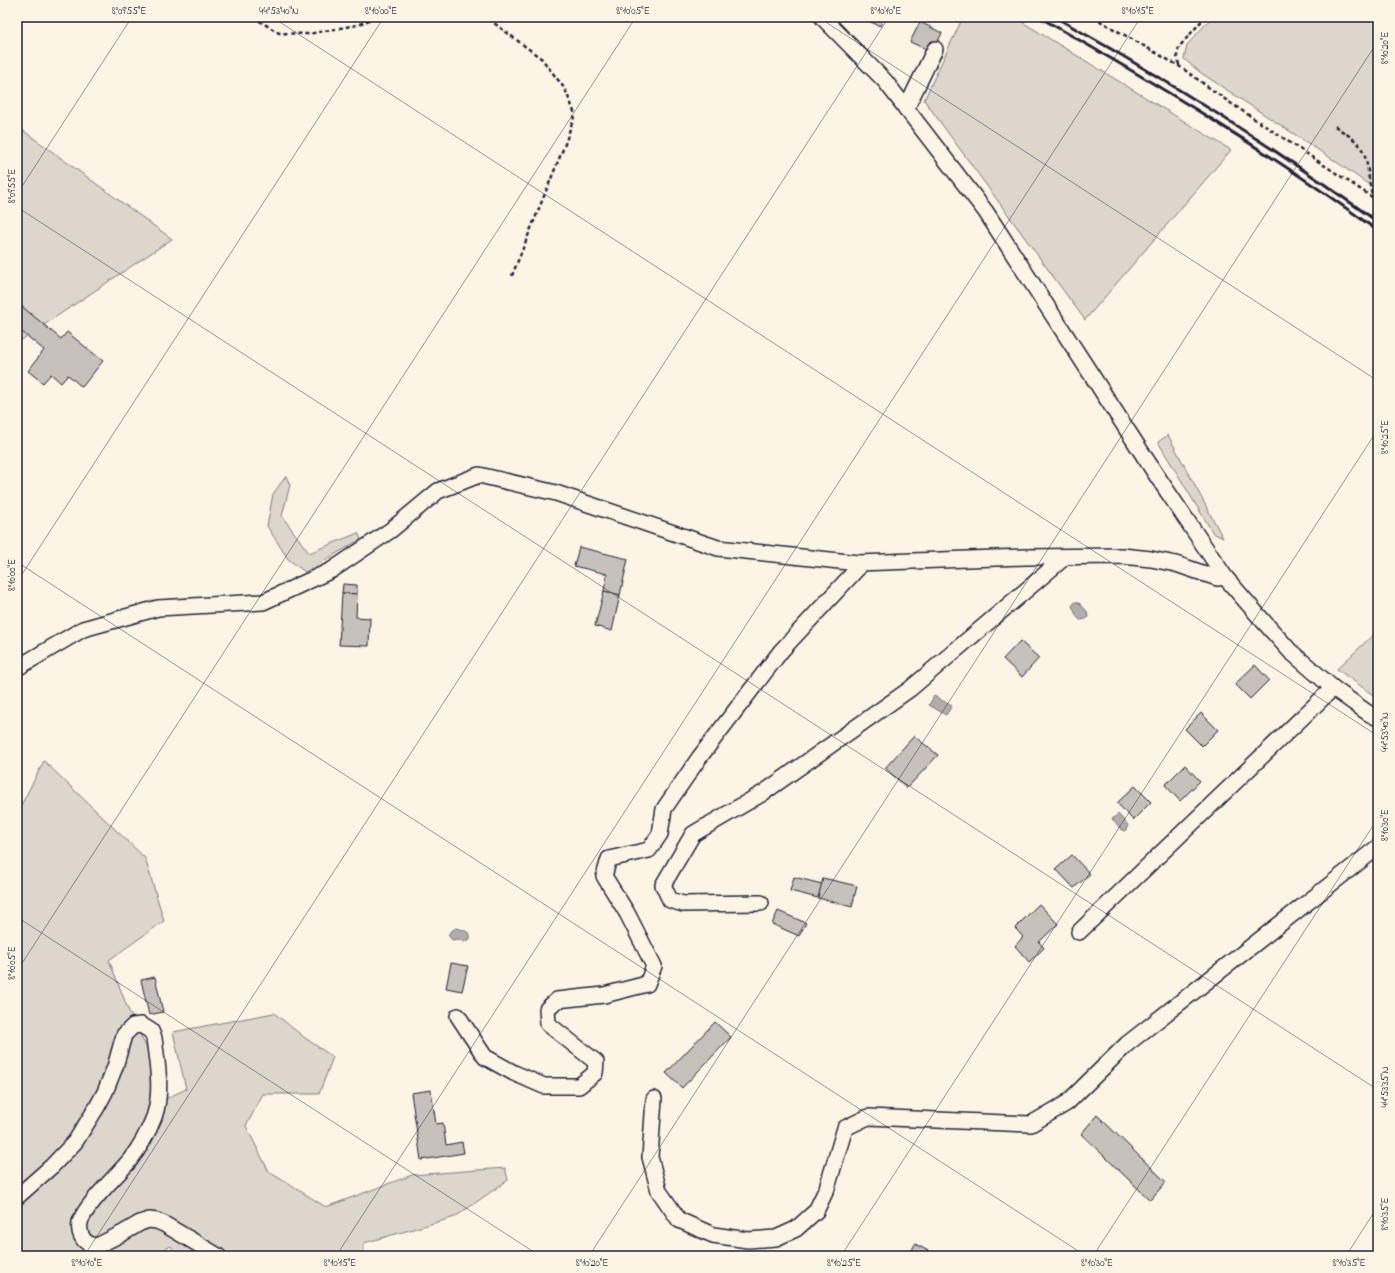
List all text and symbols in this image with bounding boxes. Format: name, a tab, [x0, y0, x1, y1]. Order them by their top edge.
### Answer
text: 8°09'55"E	[112, 4, 146, 19]
text: 44°53'40"N	[259, 4, 299, 19]
text: 8°10'00"E	[365, 4, 397, 19]
text: 8°10'05"E	[616, 4, 650, 19]
text: 8°10'10"E	[871, 4, 901, 19]
text: 8°10'15"E	[1122, 4, 1154, 19]
text: 8°10'20"E	[1378, 32, 1393, 64]
text: 8°09'55"E	[5, 169, 20, 203]
text: 8°10'25"E	[1378, 420, 1393, 454]
text: 8°10'00"E	[5, 559, 20, 591]
text: 44°53'40"N	[1378, 712, 1393, 752]
text: 8°10'30"E	[1378, 809, 1393, 841]
text: 8°10'05"E	[5, 946, 20, 980]
text: 44°53'35"N	[1378, 1066, 1393, 1107]
text: 8°10'35"E	[1378, 1197, 1393, 1231]
text: 8°10'10"E	[72, 1256, 102, 1271]
text: 8°10'15"E	[324, 1256, 356, 1271]
text: 8°10'20"E	[576, 1256, 608, 1271]
text: 8°10'25"E	[827, 1256, 861, 1271]
text: 8°10'30"E	[1081, 1256, 1113, 1271]
text: 8°10'35"E	[1332, 1256, 1366, 1271]

